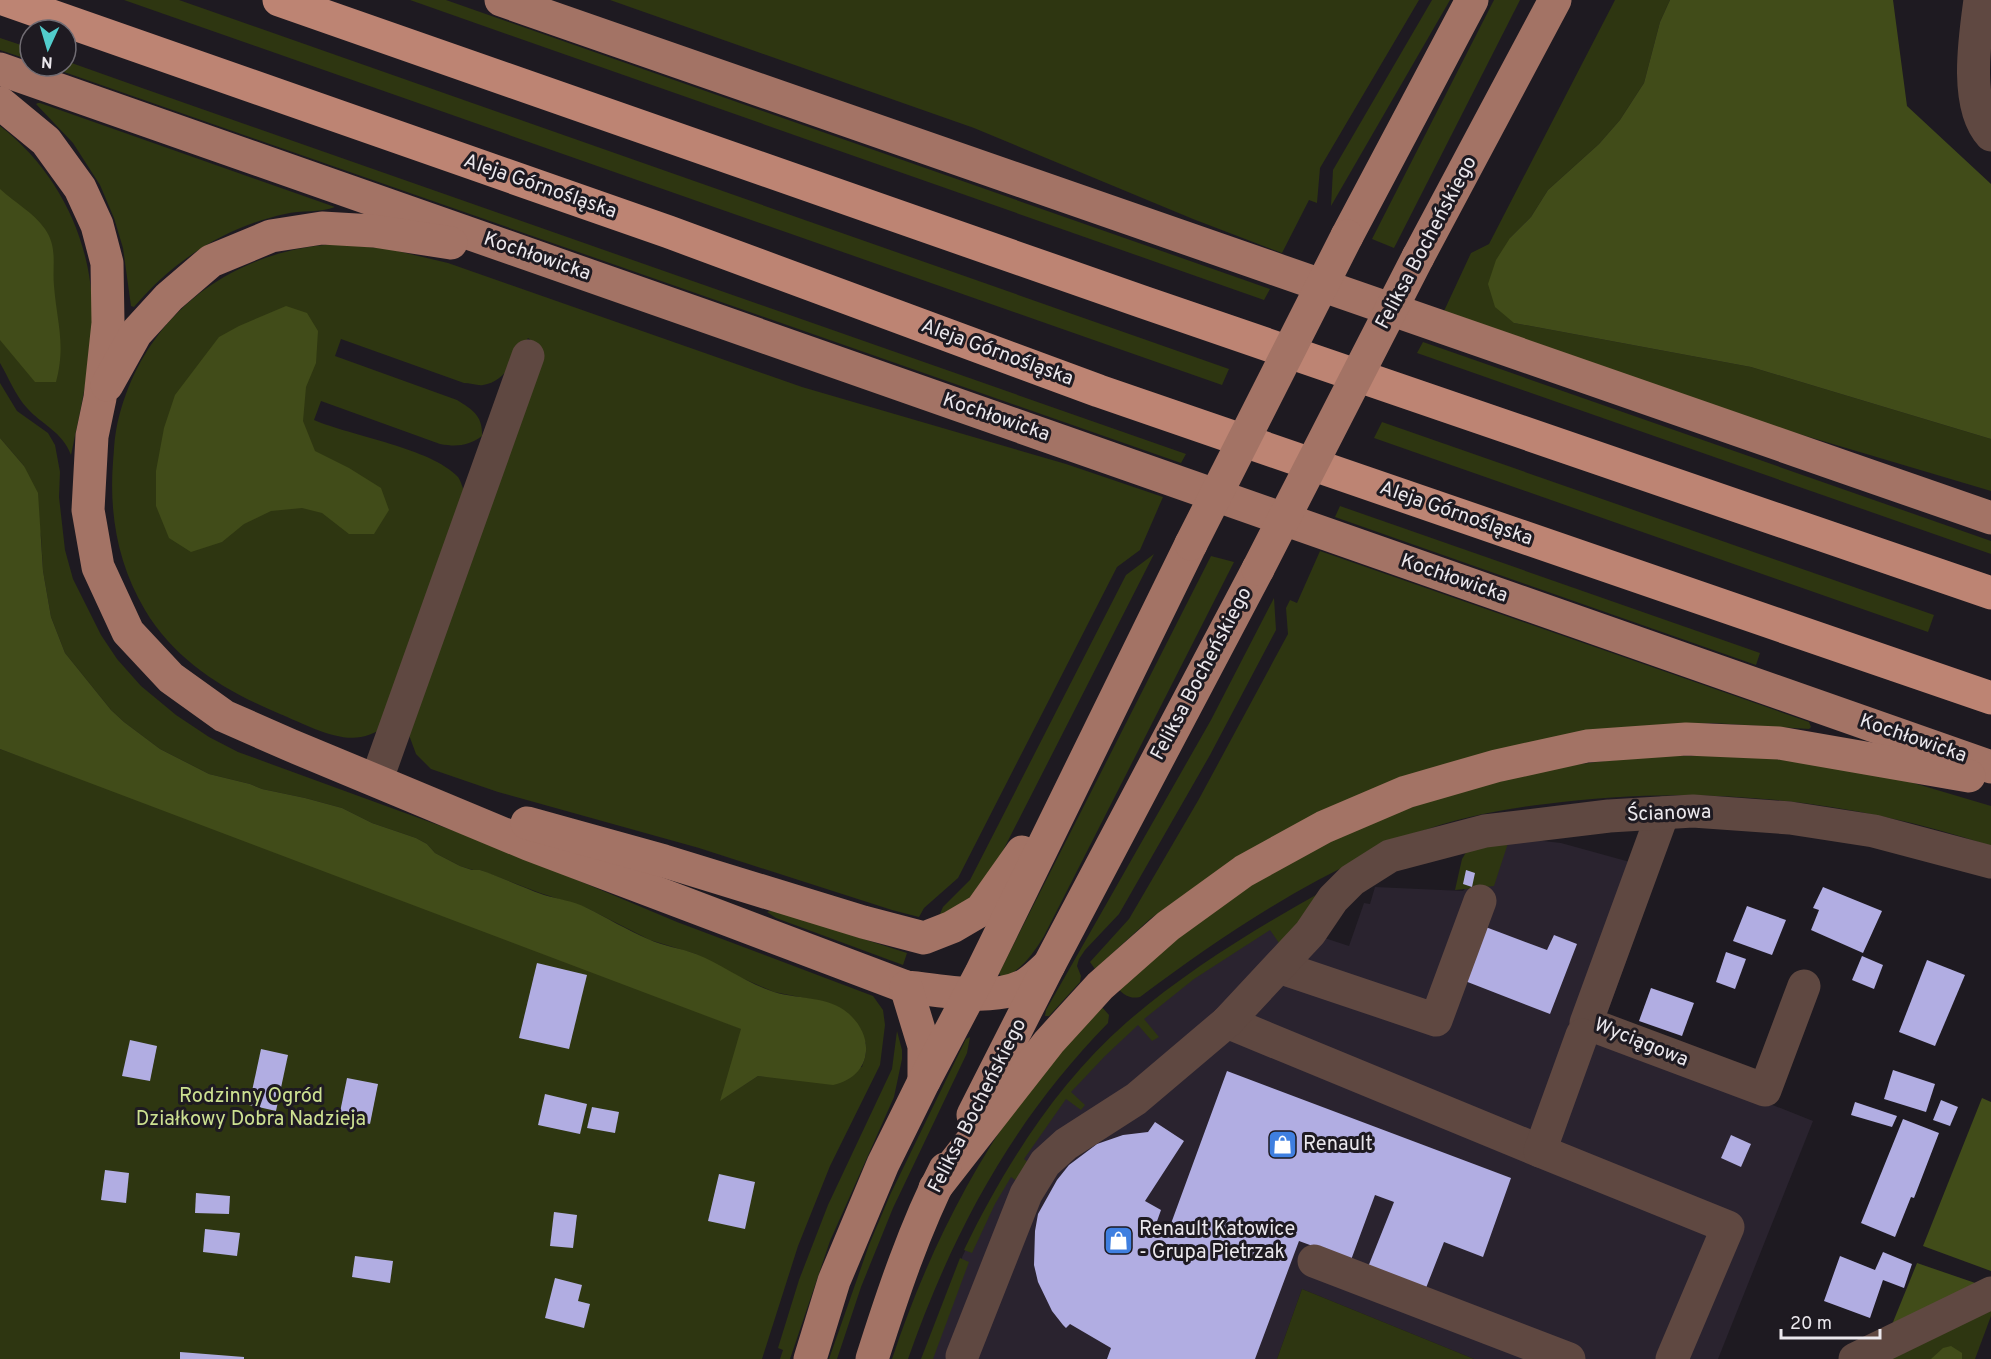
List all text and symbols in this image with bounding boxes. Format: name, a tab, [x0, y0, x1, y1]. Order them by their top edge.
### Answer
north arrow	[18, 18, 78, 78]
text: N	[41, 51, 54, 71]
street label: Aleja Górnośląska	[460, 149, 620, 225]
street label: Feliksa Bocheńskiego	[1370, 152, 1484, 334]
street label: Kochłowicka	[480, 227, 594, 287]
street label: Aleja Górnośląska	[917, 313, 1077, 393]
street label: Kochłowicka	[939, 388, 1053, 448]
street label: Aleja Górnośląska	[1376, 476, 1536, 552]
street label: Kochłowicka	[1397, 549, 1511, 609]
street label: Feliksa Bocheńskiego	[1145, 583, 1259, 765]
street label: Kochłowicka	[1856, 709, 1970, 769]
street label: Ścianowa	[1626, 798, 1712, 828]
street label: Wyciągowa	[1590, 1012, 1692, 1074]
street label: Feliksa Bocheńskiego	[923, 1014, 1033, 1198]
park label: Rodzinny Ogród Działkowy Dobra Nadzieja	[136, 1084, 366, 1133]
shop icon: Renault	[1266, 1129, 1298, 1161]
place label: Renault	[1303, 1132, 1373, 1158]
place label: Renault Katowice - Grupa Pietrzak	[1139, 1217, 1295, 1266]
shop icon: Renault Katowice - Grupa Pietrzak	[1102, 1225, 1134, 1257]
scale bar	[1781, 1302, 1880, 1340]
text: 20 m	[1790, 1313, 1832, 1336]

